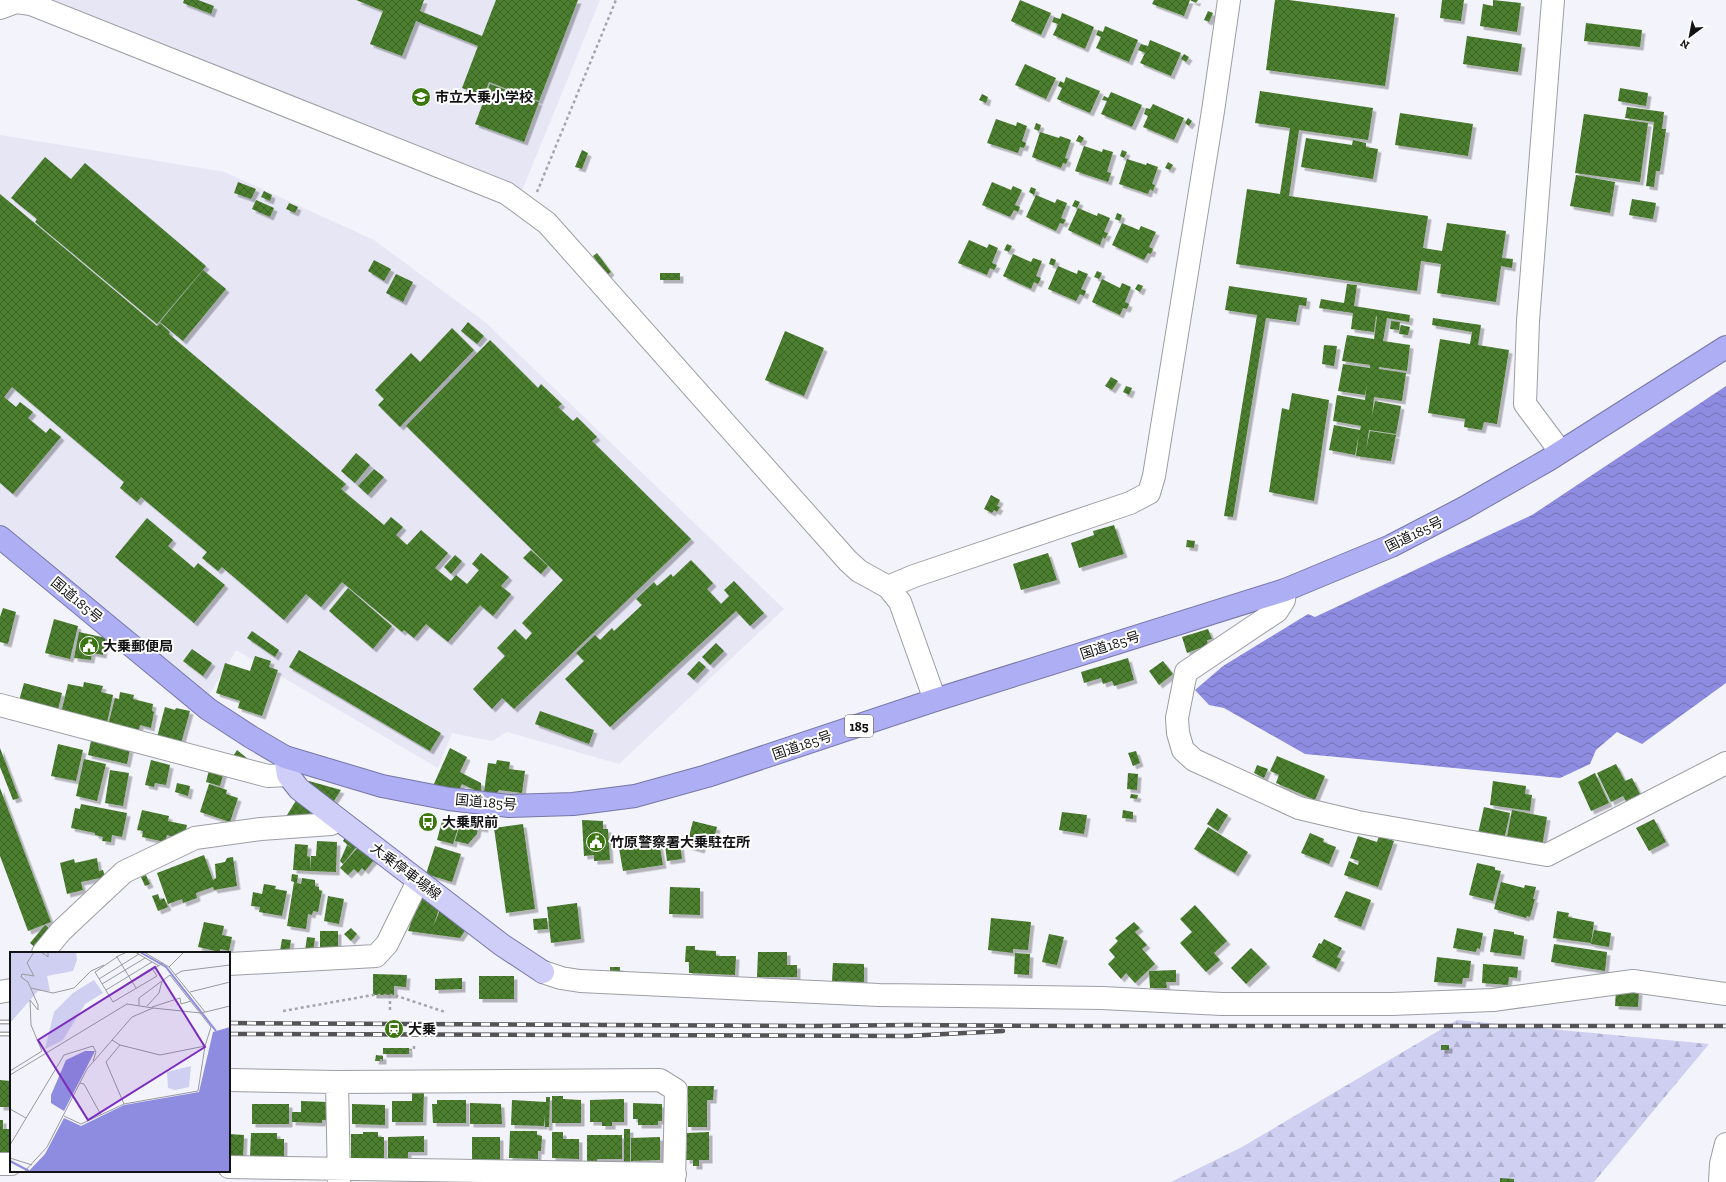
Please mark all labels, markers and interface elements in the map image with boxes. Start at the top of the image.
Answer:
north arrow [1670,16,1710,56]
text: N [1677,36,1692,52]
school or university icon: 市立大乗小学校 [410,86,432,108]
place label: 市立大乗小学校 [435,89,533,106]
street label: 国道185号 [1383,513,1446,556]
street label: 国道185号 [47,574,106,627]
street label: 国道185号 [1078,628,1142,663]
public building icon: 大乗郵便局 [78,635,100,657]
place label: 大乗郵便局 [103,638,173,655]
road number: 185 [845,715,873,737]
street label: 国道185号 [770,727,834,764]
street label: 国道185号 [454,791,518,814]
bus stop icon: 大乗駅前 [417,811,439,833]
place label: 大乗駅前 [442,814,498,831]
public building icon: 竹原警察署大乗駐在所 [585,831,607,853]
place label: 竹原警察署大乗駐在所 [610,834,750,851]
street label: 大乗停車場線 [367,839,444,903]
inset map [10,952,230,1172]
station icon: 大乗 [383,1018,405,1040]
place label: 大乗 [408,1021,436,1038]

